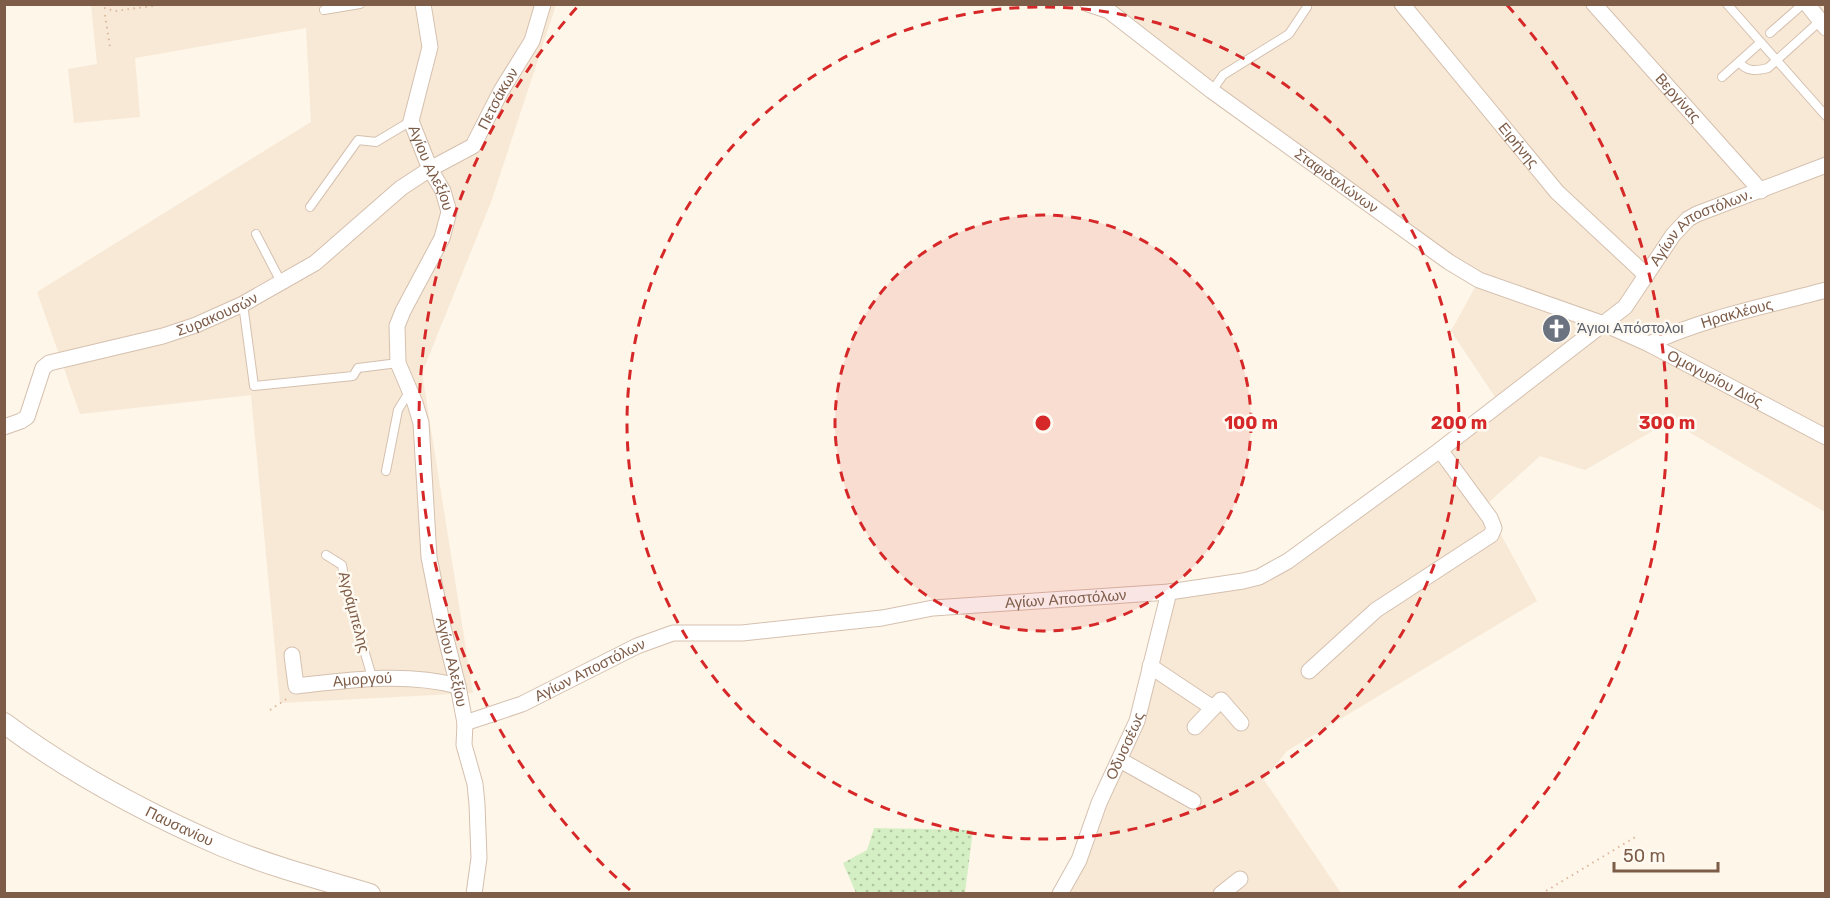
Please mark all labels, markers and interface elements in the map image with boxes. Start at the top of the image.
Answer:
street label: Πετσάκων [474,64,522,133]
street label: Βεργίνας [1651,70,1704,126]
street label: Ειρήνης [1495,119,1542,171]
street label: Αγίου Αλεξίου [405,123,457,212]
street label: Σταφιδαλώνων [1291,145,1382,217]
street label: Αγίων Αποστόλων. [1646,185,1754,269]
street label: Συρακουσών [174,288,261,340]
street label: Ηρακλέους [1699,295,1775,332]
church icon: Άγιοι Απόστολοι [1540,312,1572,344]
place label: Άγιοι Απόστολοι [1577,319,1684,337]
street label: Ομαγυρίου Διός [1664,346,1766,411]
text: 100 m [1224,412,1278,434]
text: 200 m [1431,412,1487,434]
text: 300 m [1639,412,1695,434]
centre of rings [1033,413,1053,433]
street label: Αγράμπελης [335,569,373,655]
street label: Αγίων Αποστόλων [1004,586,1127,612]
street label: Αγίου Αλεξίου [432,616,471,708]
street label: Αγίων Αποστόλων [531,635,648,705]
street label: Αμοργού [332,669,392,691]
street label: Οδυσσέως [1102,711,1148,783]
street label: Παυσανίου [143,803,216,850]
scale bar [1614,835,1718,873]
text: 50 m [1623,845,1666,867]

